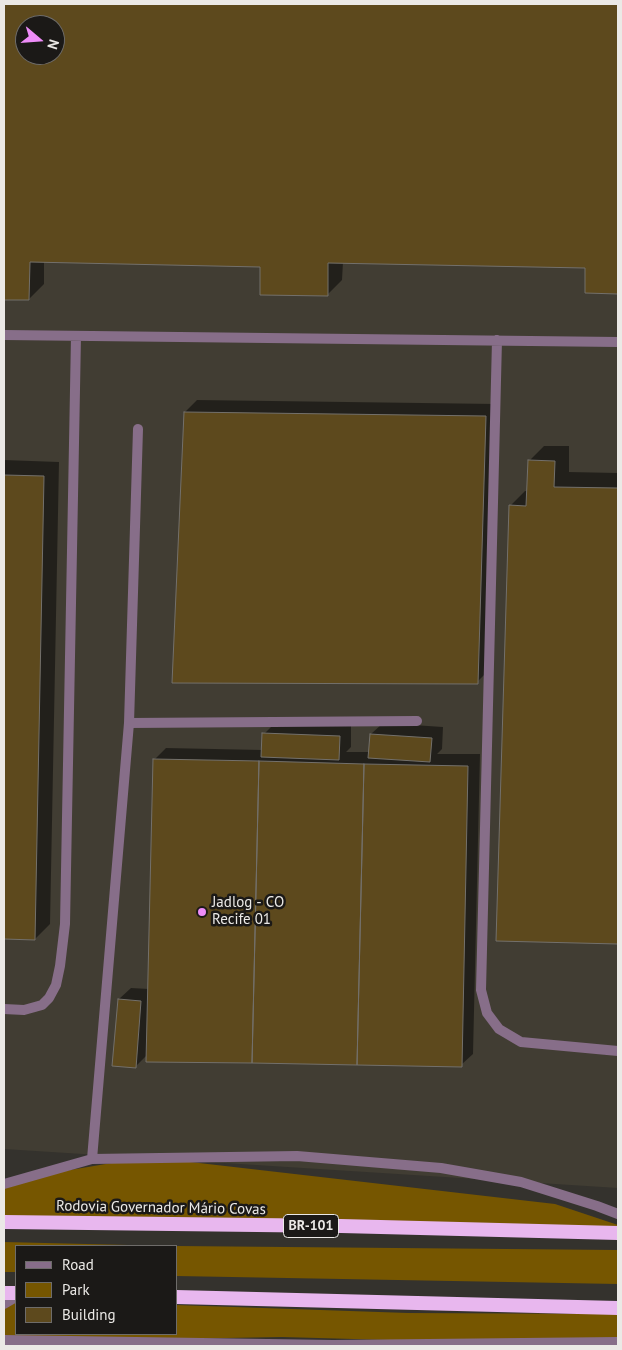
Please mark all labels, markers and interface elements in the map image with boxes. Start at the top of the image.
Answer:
north arrow [15,15,65,65]
text: N [43,37,63,51]
place label: Jadlog - CO Recife 01 [212,894,284,929]
marker: Jadlog - CO Recife 01 [196,906,208,918]
street label: Rodovia Governador Mário Covas [56,1197,266,1219]
road number: BR-101 [284,1214,338,1238]
legend [15,1245,178,1335]
text: Road [62,1255,94,1274]
text: Park [62,1280,90,1299]
text: Building [62,1305,116,1324]

